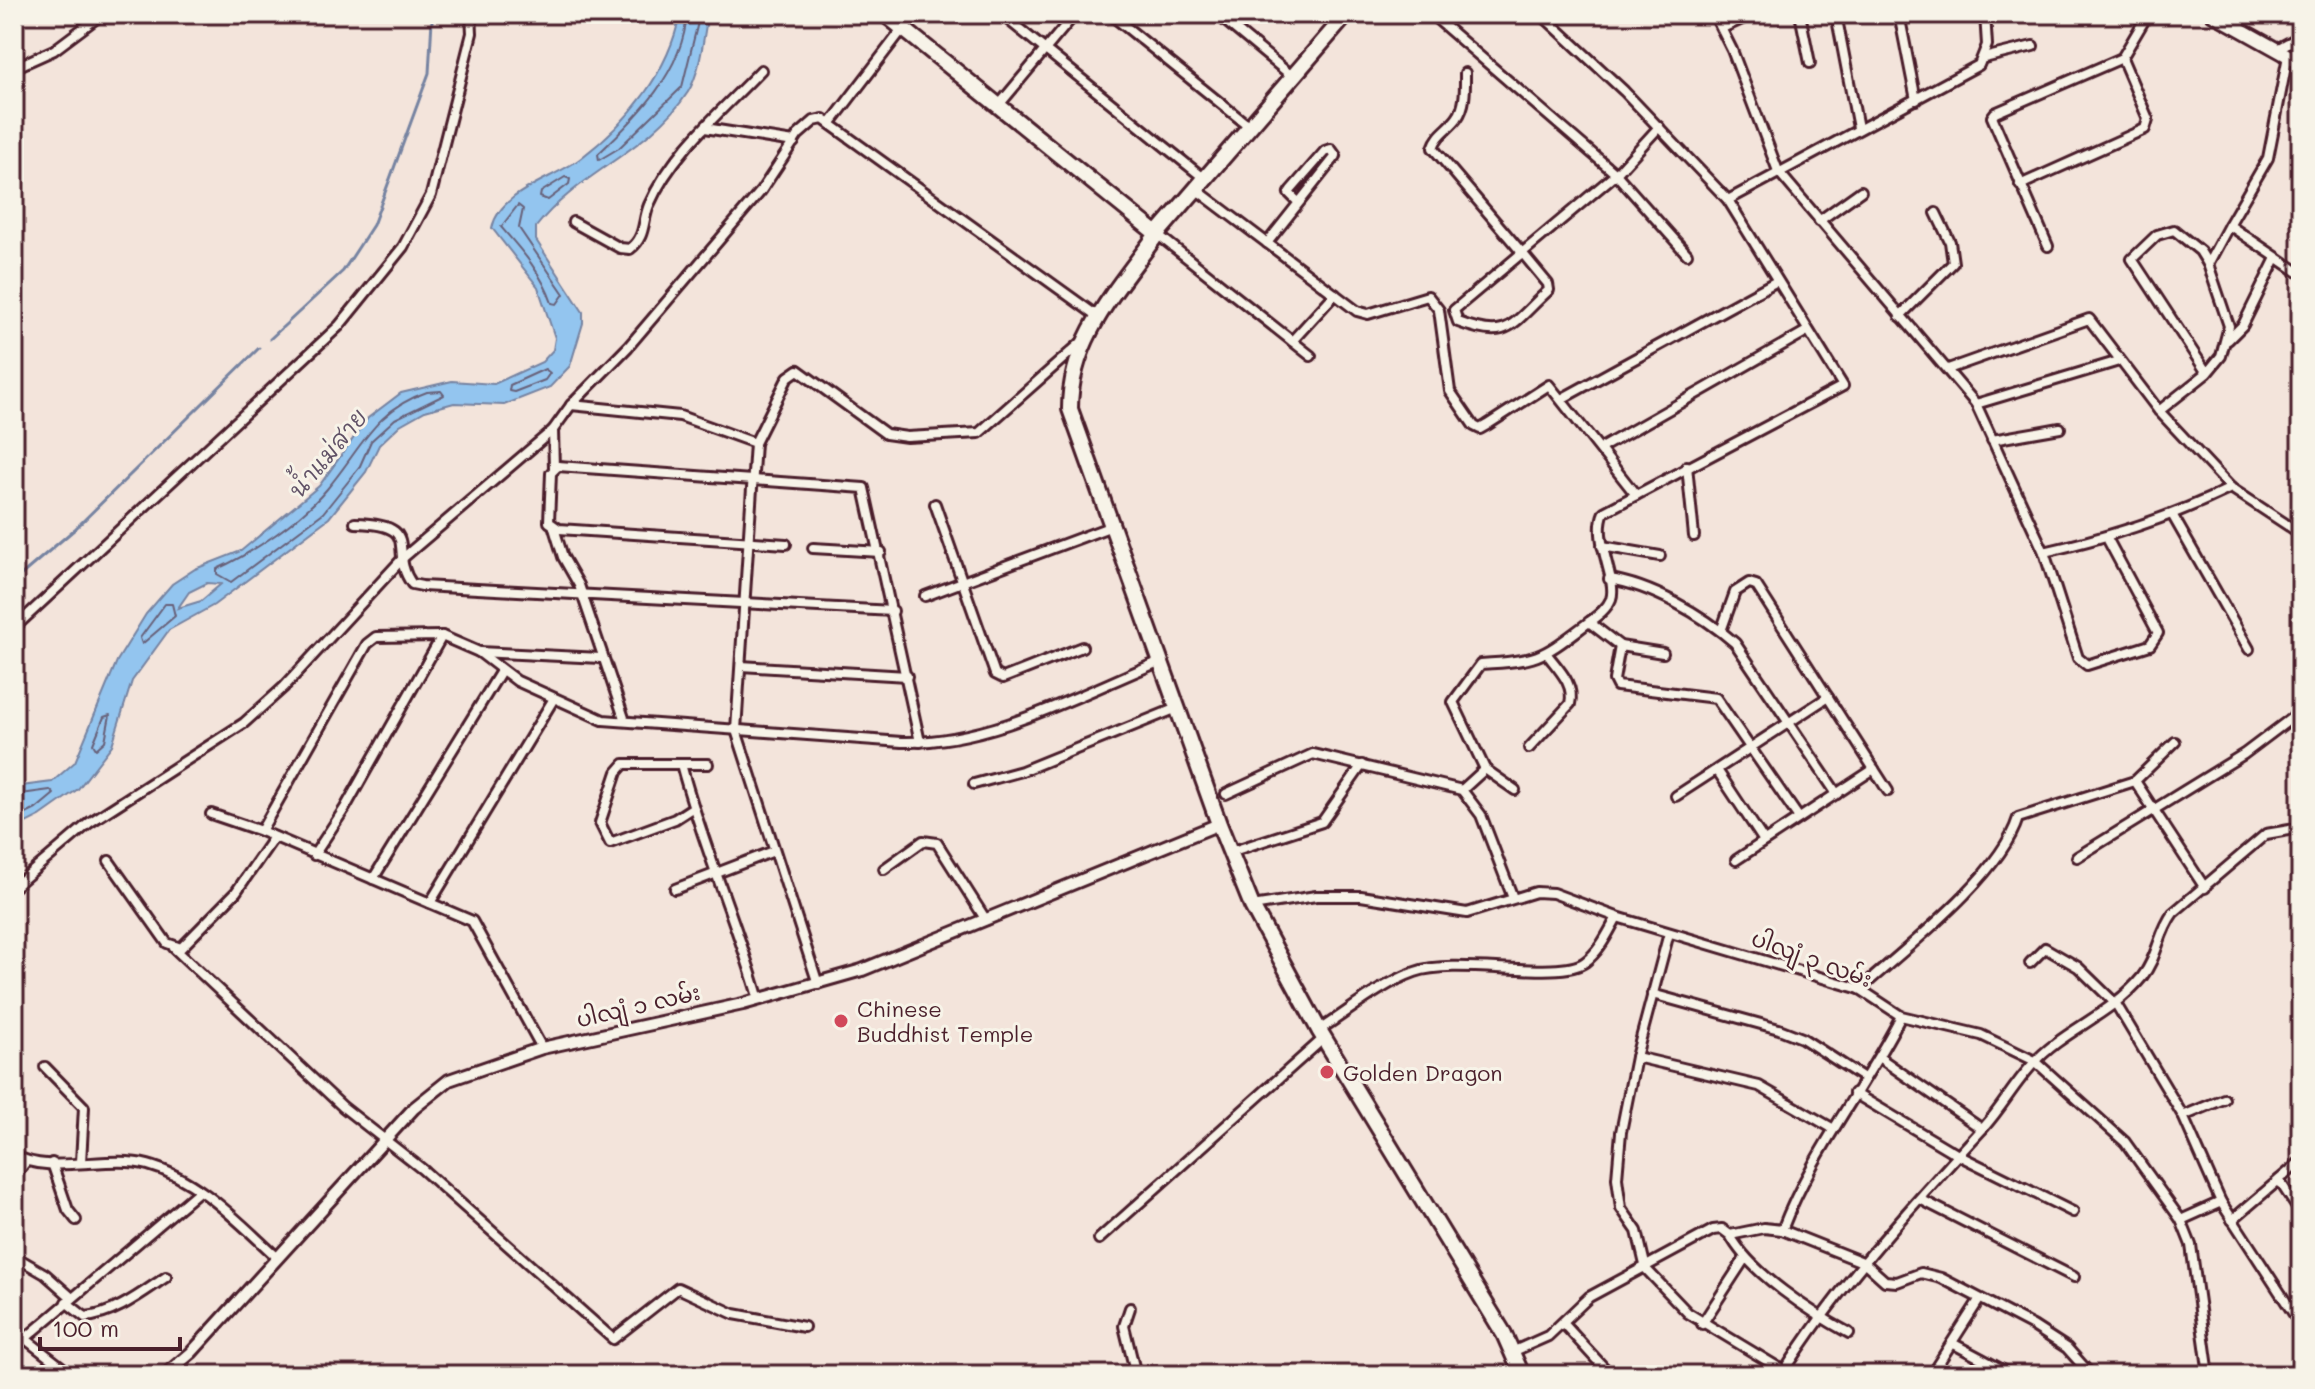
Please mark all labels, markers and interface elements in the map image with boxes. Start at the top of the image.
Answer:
water label: น้ำแม่สาย [277,399,373,504]
street label: ပါလျံ ၃ လမ်း [1746,923,1876,998]
street label: ပါလျံ ၁ လမ်း [573,977,704,1038]
place label: Chinese Buddhist Temple [857,994,1033,1048]
marker: Chinese Buddhist Temple [832,1012,850,1030]
place label: Golden Dragon [1343,1058,1503,1087]
marker: Golden Dragon [1318,1063,1336,1081]
scale bar [40,1301,180,1351]
text: 100 m [52,1312,119,1343]

